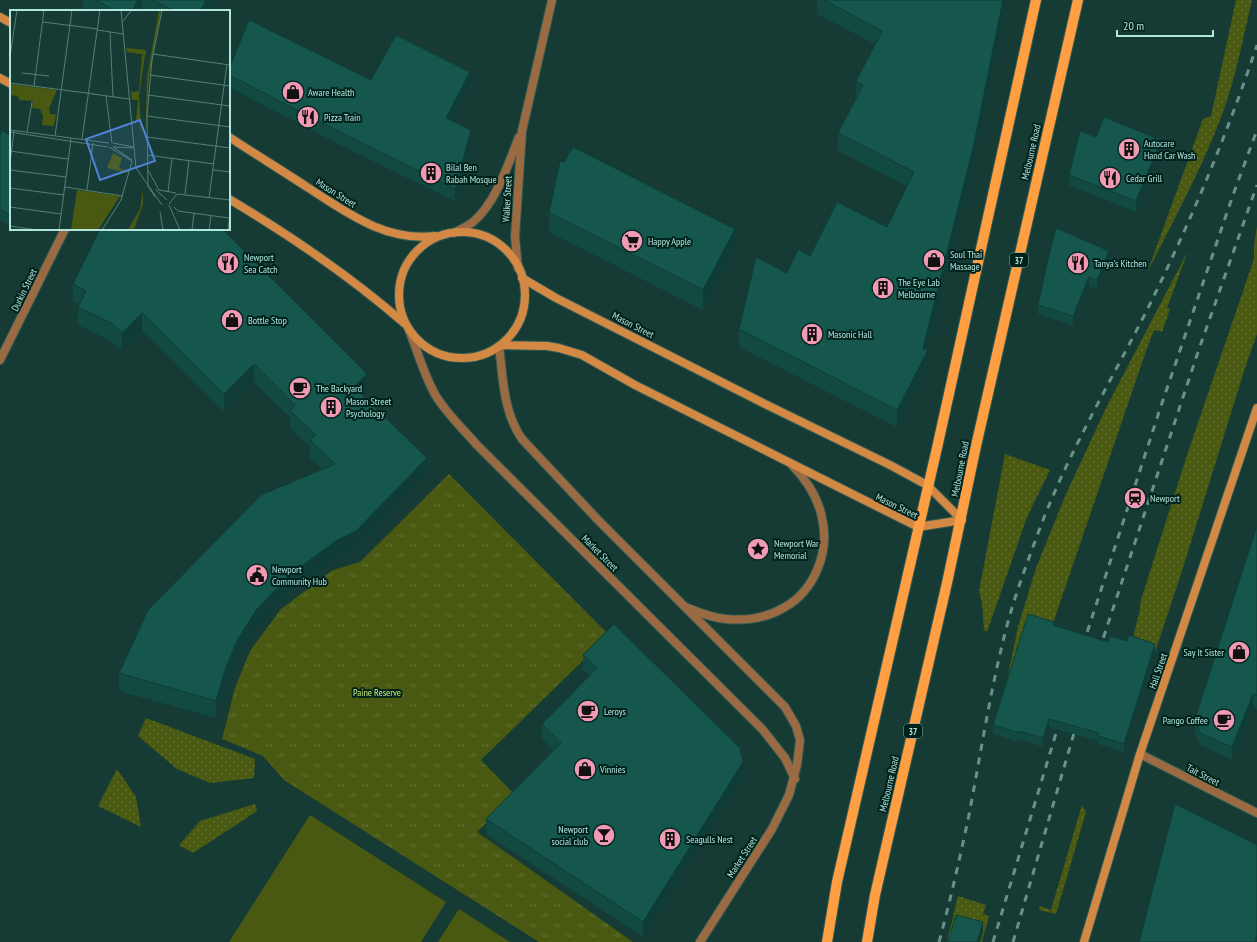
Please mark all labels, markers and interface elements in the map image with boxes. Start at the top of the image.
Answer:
inset map [10,10,230,230]
scale bar [1117,12,1213,38]
text: 20 m [1123,18,1144,33]
shop icon: Aware Health [280,79,306,105]
place label: Aware Health [308,86,354,99]
restaurant icon: Pizza Train [295,104,321,130]
place label: Pizza Train [324,111,361,124]
street label: Melbourne Road [1018,123,1044,181]
building icon: Autocare Hand Car Wash [1116,136,1142,162]
place label: Autocare Hand Car Wash [1144,137,1196,162]
building icon: Bilal Ben Rabah Mosque [418,160,444,186]
place label: Bilal Ben Rabah Mosque [446,161,497,186]
restaurant icon: Cedar Grill [1097,165,1123,191]
place label: Cedar Grill [1126,172,1163,185]
street label: Mason Street [313,175,359,211]
street label: Walker Street [499,175,515,222]
supermarket icon: Happy Apple [619,228,645,254]
place label: Happy Apple [648,235,691,248]
shop icon: Soul Thai Massage [921,247,947,273]
place label: Soul Thai Massage [950,248,982,273]
restaurant icon: Newport Sea Catch [215,250,241,276]
restaurant icon: Tanya's Kitchen [1065,250,1091,276]
place label: Newport Sea Catch [244,251,278,276]
road number: 37 [1010,253,1028,267]
place label: Tanya's Kitchen [1094,257,1147,270]
street label: Durkin Street [8,266,40,313]
building icon: The Eye Lab Melbourne [870,275,896,301]
place label: The Eye Lab Melbourne [898,276,940,301]
shop icon: Bottle Stop [219,307,245,333]
street label: Mason Street [610,309,656,341]
place label: Bottle Stop [248,314,287,327]
building icon: Masonic Hall [799,321,825,347]
place label: Masonic Hall [828,328,873,341]
cafe icon: The Backyard [287,375,313,401]
place label: The Backyard [316,382,362,395]
building icon: Mason Street Psychology [318,394,344,420]
place label: Mason Street Psychology [346,395,392,420]
street label: Melbourne Road [948,440,972,498]
station icon: Newport [1122,485,1148,511]
street label: Mason Street [874,490,920,522]
place label: Newport [1150,492,1180,505]
street label: Market Street [579,532,621,574]
place icon: Newport War Memorial [745,536,771,562]
place label: Newport War Memorial [774,537,819,562]
public building icon: Newport Community Hub [244,562,270,588]
place label: Newport Community Hub [272,563,327,588]
shop icon: Say It Sister [1226,639,1252,665]
place label: Say It Sister [1184,646,1224,659]
street label: Hall Street [1146,651,1170,691]
park label: Paine Reserve [353,686,401,699]
cafe icon: Leroys [575,698,601,724]
place label: Leroys [604,705,627,718]
cafe icon: Pango Coffee [1211,707,1237,733]
place label: Pango Coffee [1163,714,1208,727]
road number: 37 [904,724,922,738]
street label: Melbourne Road [876,755,902,813]
shop icon: Vinnies [572,756,598,782]
street label: Tait Street [1184,761,1222,789]
place label: Vinnies [599,763,626,776]
bar icon: Newport social club [591,822,617,848]
place label: Newport social club [552,823,588,848]
building icon: Seagulls Nest [657,826,683,852]
place label: Seagulls Nest [686,833,733,846]
street label: Market Street [724,834,760,880]

